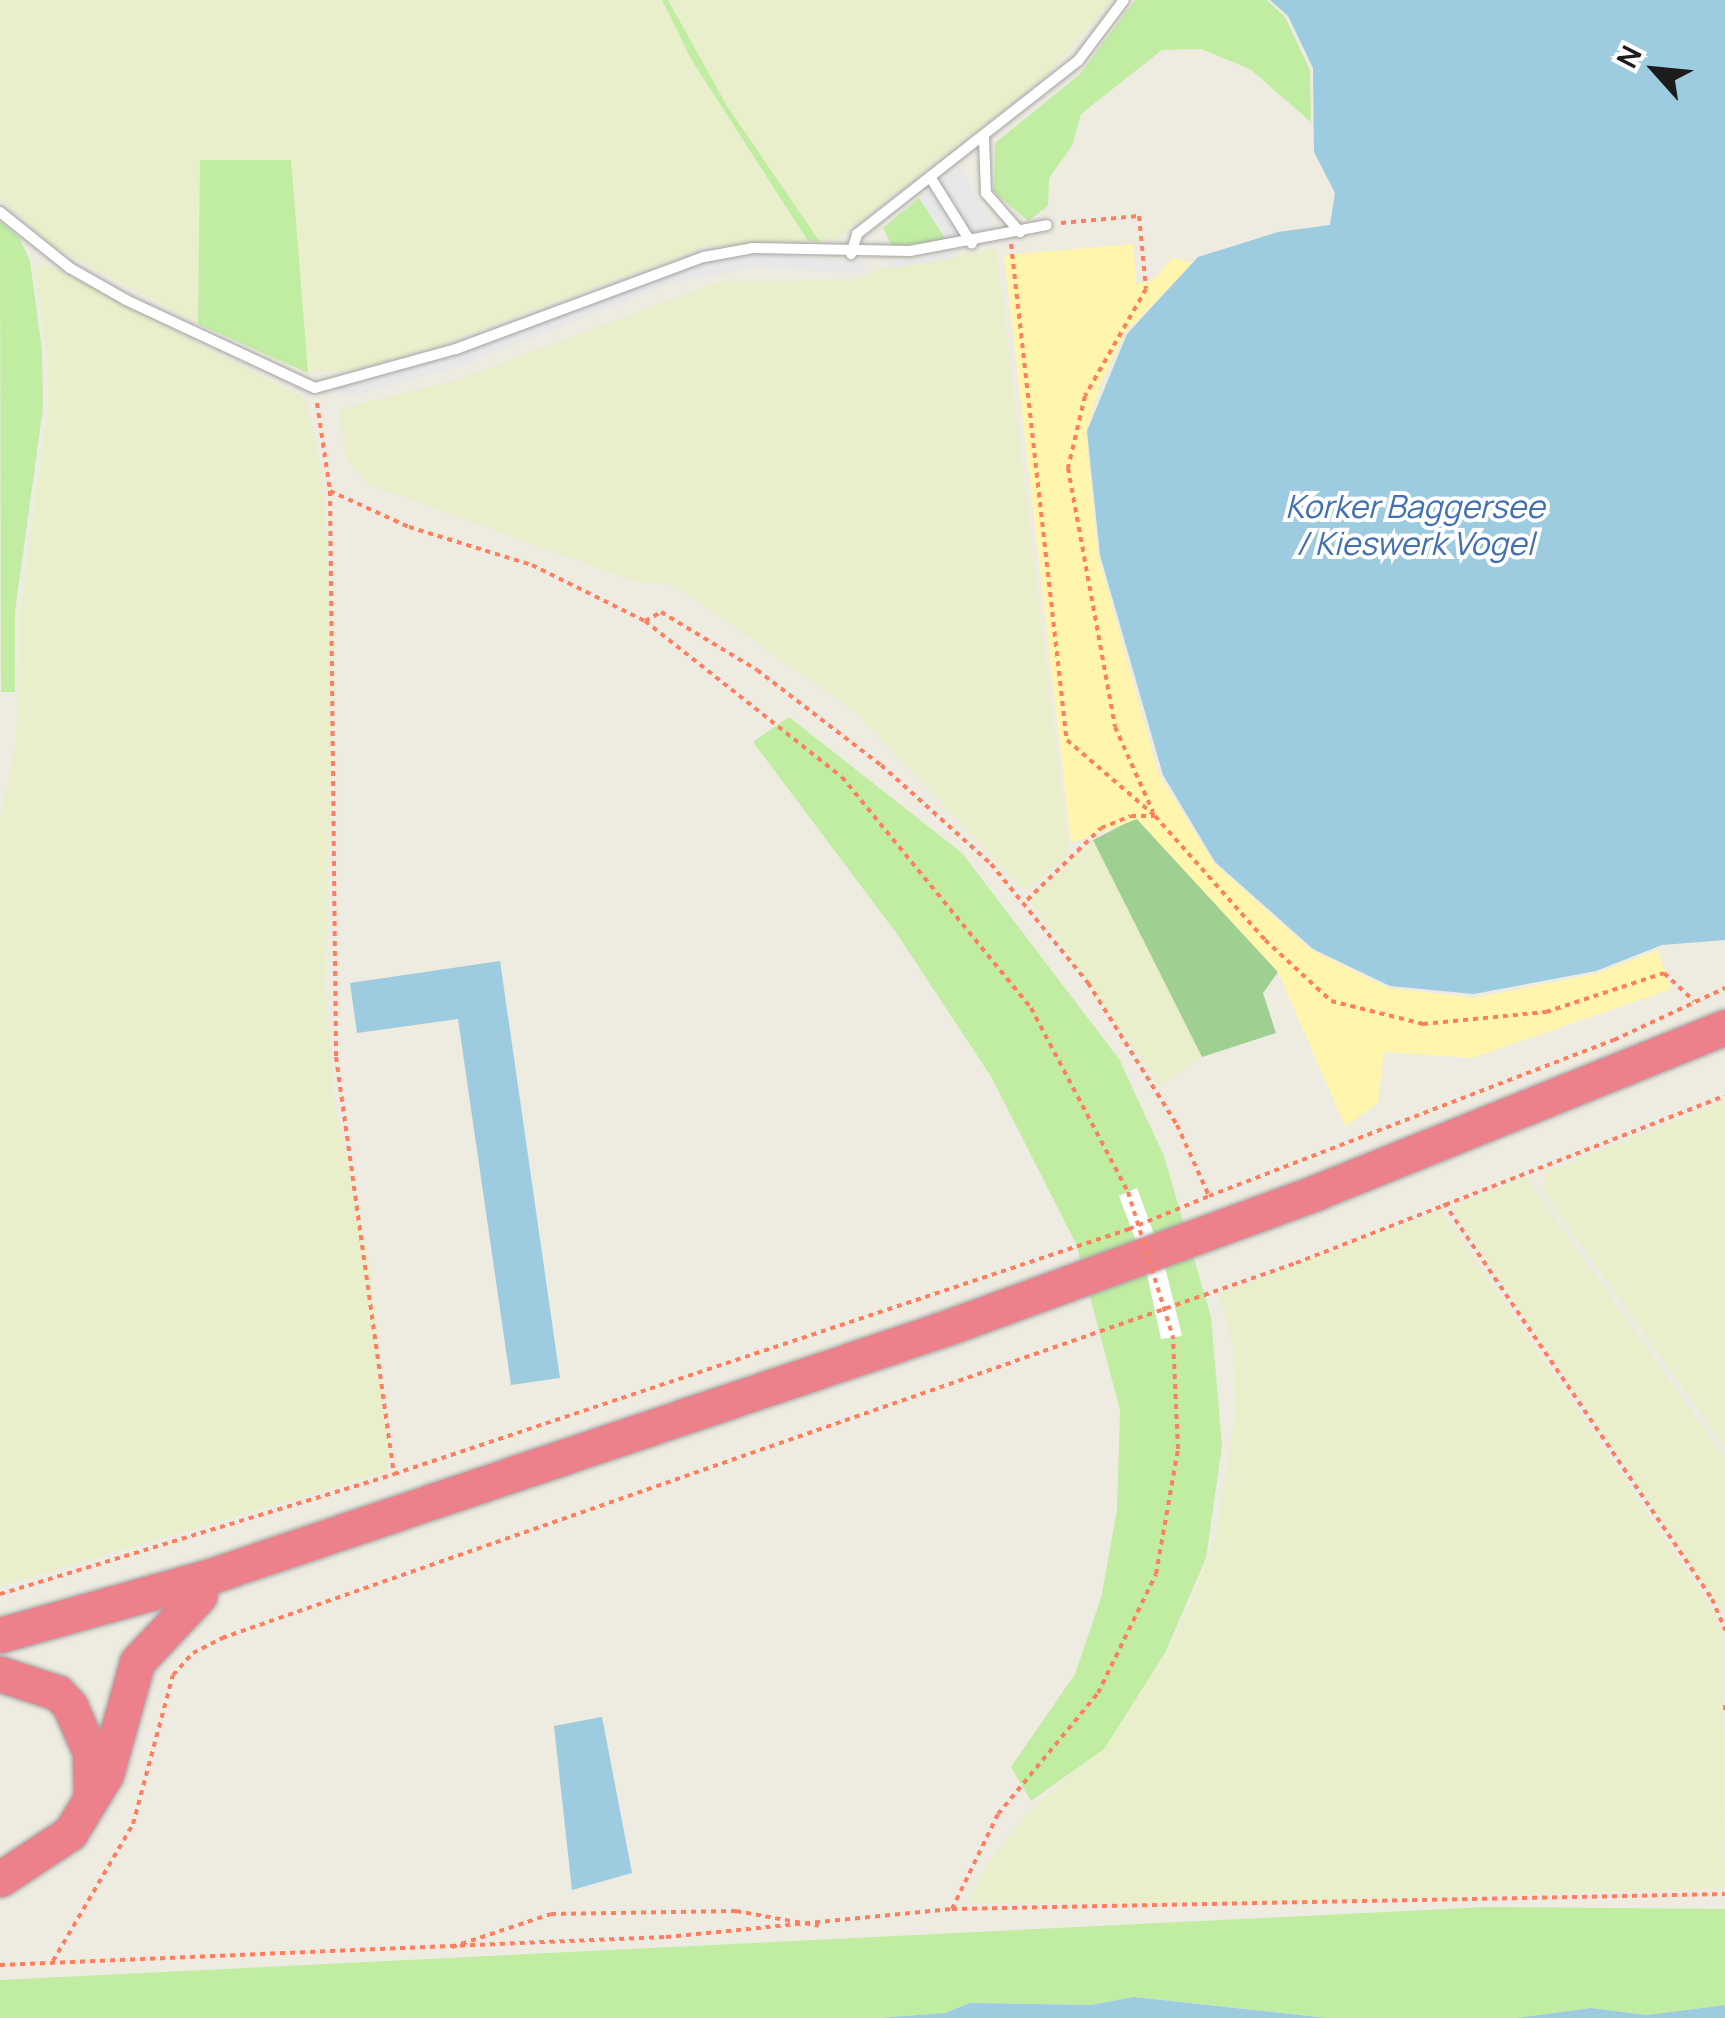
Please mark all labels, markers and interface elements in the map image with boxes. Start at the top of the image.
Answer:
north arrow [1605,20,1705,120]
text: N [1607,39,1650,74]
water label: Korker Baggersee / Kieswerk Vogel [1285,488,1545,563]

